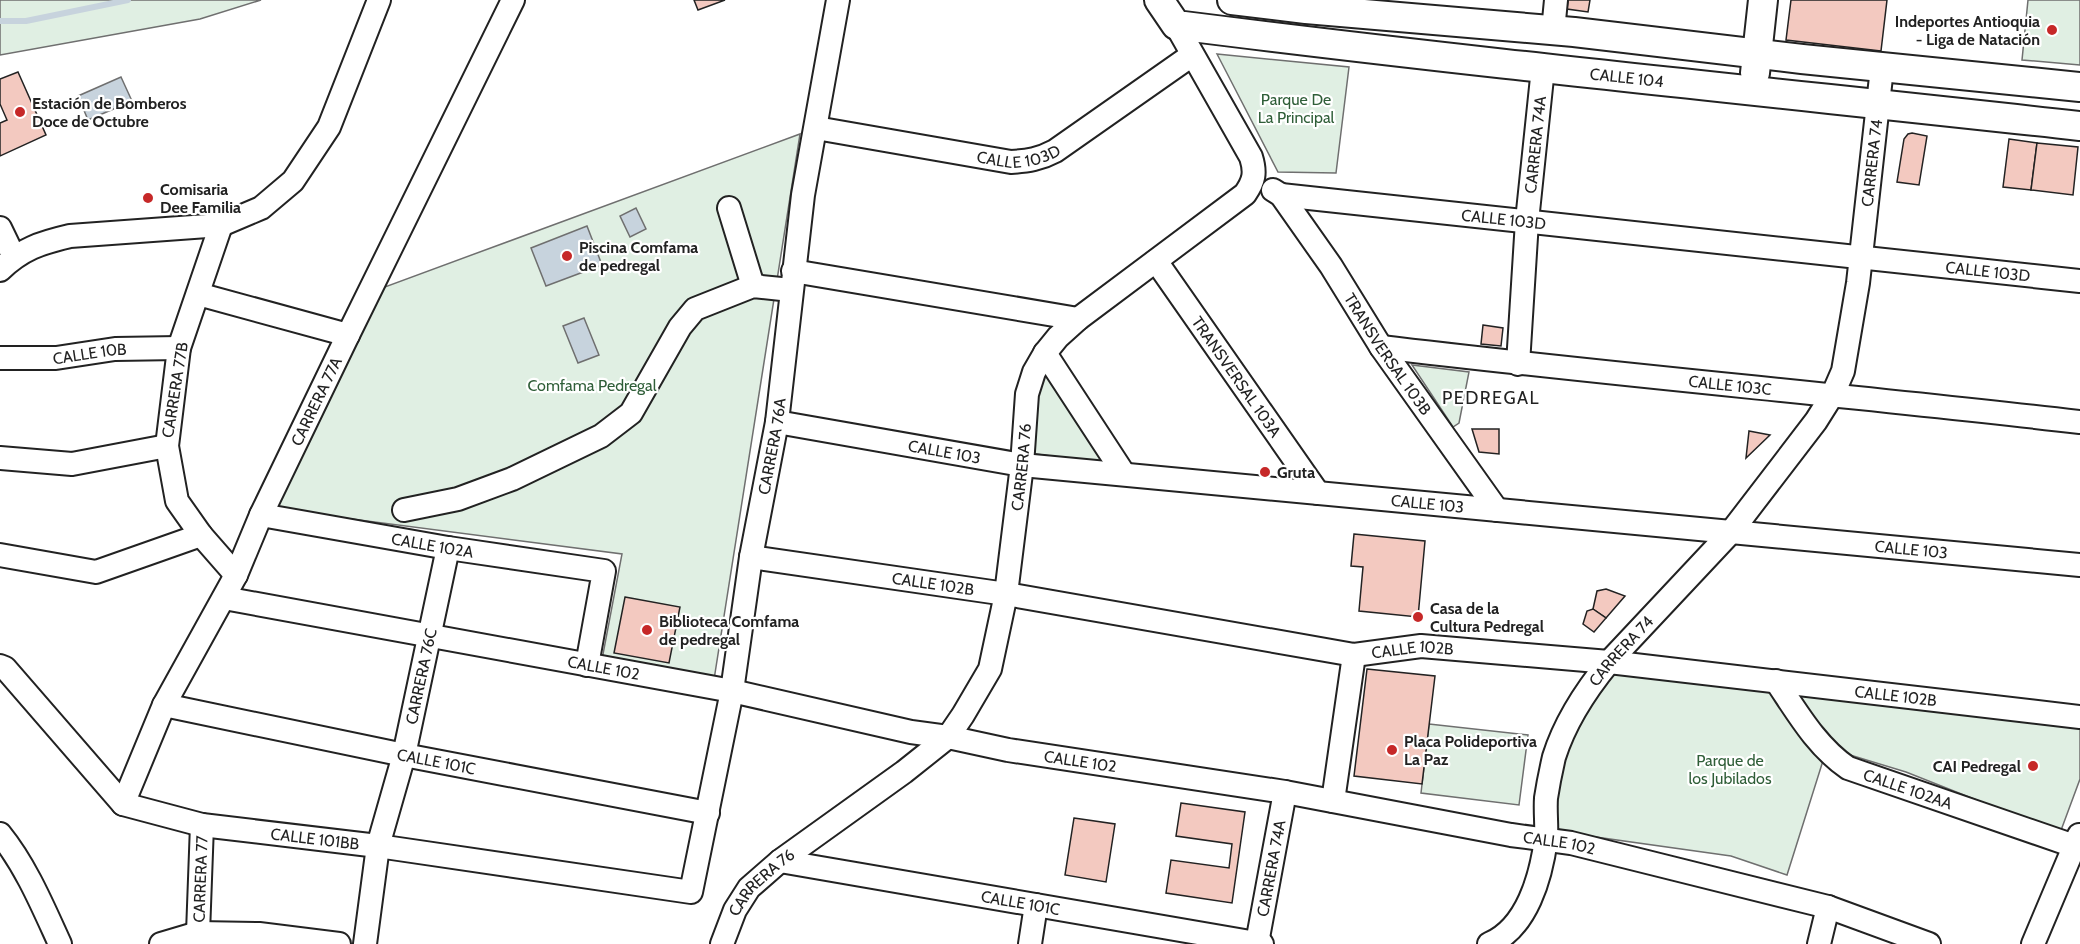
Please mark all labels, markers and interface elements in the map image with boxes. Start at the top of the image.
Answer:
place label: Indeportes Antioquia - Liga de Natación [1895,12,2040,49]
marker: Indeportes Antioquia - Liga de Natación [2045,23,2059,37]
street label: CALLE 104 [1589,64,1665,91]
park label: Parque De La Principal [1258,90,1335,127]
place label: Estación de Bomberos Doce de Octubre [32,94,187,131]
street label: CARRERA 74A [1520,95,1550,194]
marker: Estación de Bomberos Doce de Octubre [13,105,27,119]
street label: CARRERA 74 [1857,118,1886,208]
street label: CALLE 103D [975,140,1064,172]
place label: Comisaria Dee Familia [160,180,241,217]
marker: Comisaria Dee Familia [141,191,155,205]
street label: CALLE 103D [1460,205,1547,233]
place label: Piscina Comfama de pedregal [579,238,698,275]
marker: Piscina Comfama de pedregal [560,249,574,263]
street label: CALLE 103D [1945,257,2031,285]
street label: TRANSVERSAL 103B [1341,290,1436,419]
street label: TRANSVERSAL 103A [1188,313,1285,441]
street label: CALLE 10B [51,339,127,368]
street label: CARRERA 77B [158,340,192,439]
street label: CARRERA 77A [286,354,345,449]
street label: CALLE 103C [1688,371,1772,399]
park label: Comfama Pedregal [527,376,657,395]
district label: PEDREGAL [1442,387,1540,409]
street label: CARRERA 76A [754,397,789,496]
street label: CARRERA 76 [1007,423,1034,512]
street label: CALLE 103 [907,436,982,467]
place label: Gruta [1277,463,1315,482]
marker: Gruta [1258,465,1272,479]
street label: CALLE 103 [1390,490,1465,516]
street label: CALLE 102A [390,529,475,561]
street label: CALLE 103 [1874,536,1949,562]
street label: CALLE 102B [891,568,976,599]
place label: Casa de la Cultura Pedregal [1430,599,1544,636]
marker: Casa de la Cultura Pedregal [1411,610,1425,624]
place label: Biblioteca Comfama de pedregal [659,612,799,649]
street label: CARRERA 74 [1584,612,1657,690]
marker: Biblioteca Comfama de pedregal [640,623,654,637]
street label: CARRERA 76C [401,626,440,726]
street label: CALLE 102B [1370,636,1455,662]
street label: CALLE 102 [566,652,641,683]
street label: CALLE 102B [1854,681,1938,710]
place label: Placa Polideportiva La Paz [1404,732,1537,769]
marker: Placa Polideportiva La Paz [1385,743,1399,757]
street label: CALLE 101C [395,744,477,778]
street label: CALLE 102 [1043,746,1118,776]
park label: Parque de los Jubilados [1688,751,1772,788]
place label: CAI Pedregal [1933,757,2021,776]
marker: CAI Pedregal [2026,759,2040,773]
street label: CALLE 102AA [1861,765,1955,813]
street label: CARRERA 74A [1253,818,1289,918]
street label: CALLE 101BB [270,824,361,853]
street label: CALLE 102 [1522,827,1598,858]
street label: CARRERA 77 [189,835,211,923]
street label: CARRERA 76 [724,844,798,918]
street label: CALLE 101C [980,886,1062,919]

